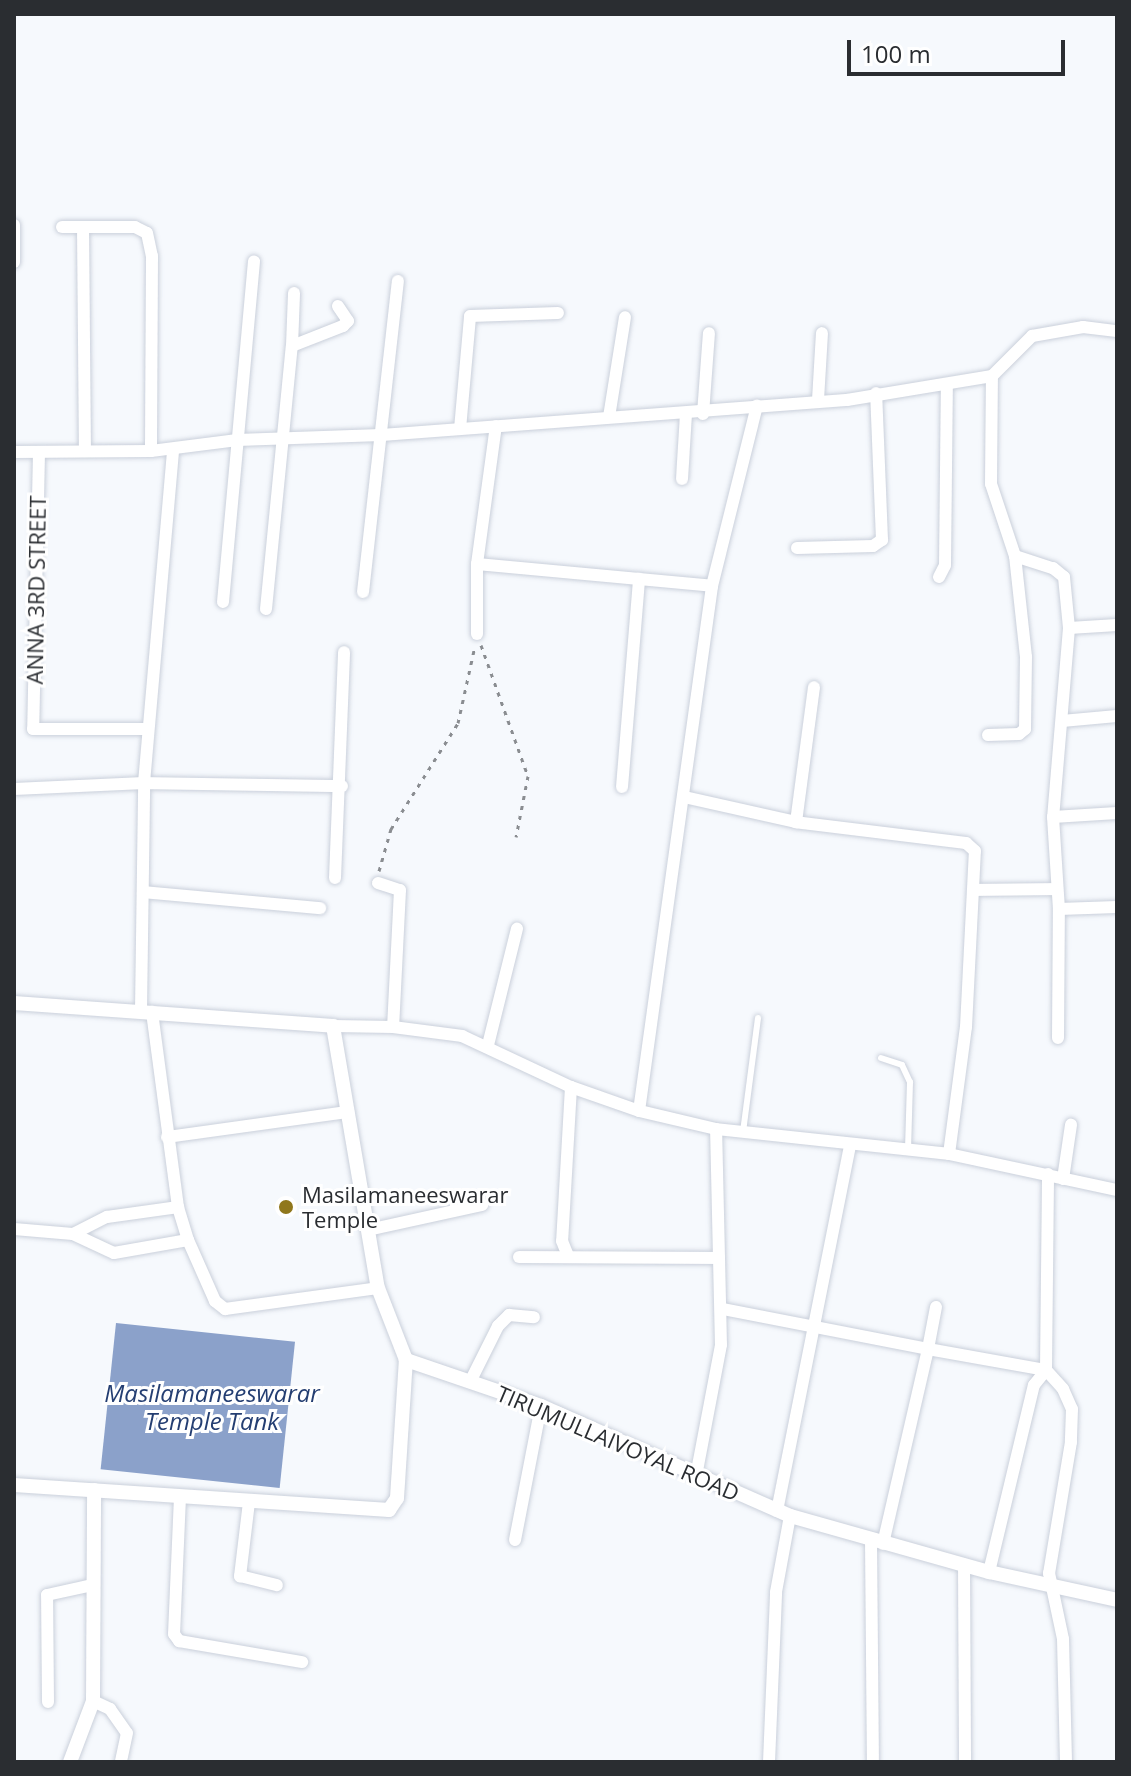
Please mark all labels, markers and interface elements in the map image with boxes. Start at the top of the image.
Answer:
scale bar [851,24,1069,74]
text: 100 m [861,37,931,70]
street label: ANNA 3RD STREET [21,495,51,685]
place label: Masilamaneeswarar Temple [302,1181,509,1232]
marker: Masilamaneeswarar Temple [277,1198,295,1216]
water label: Masilamaneeswarar Temple Tank [104,1379,320,1435]
street label: TIRUMULLAIVOYAL ROAD [493,1380,743,1506]

